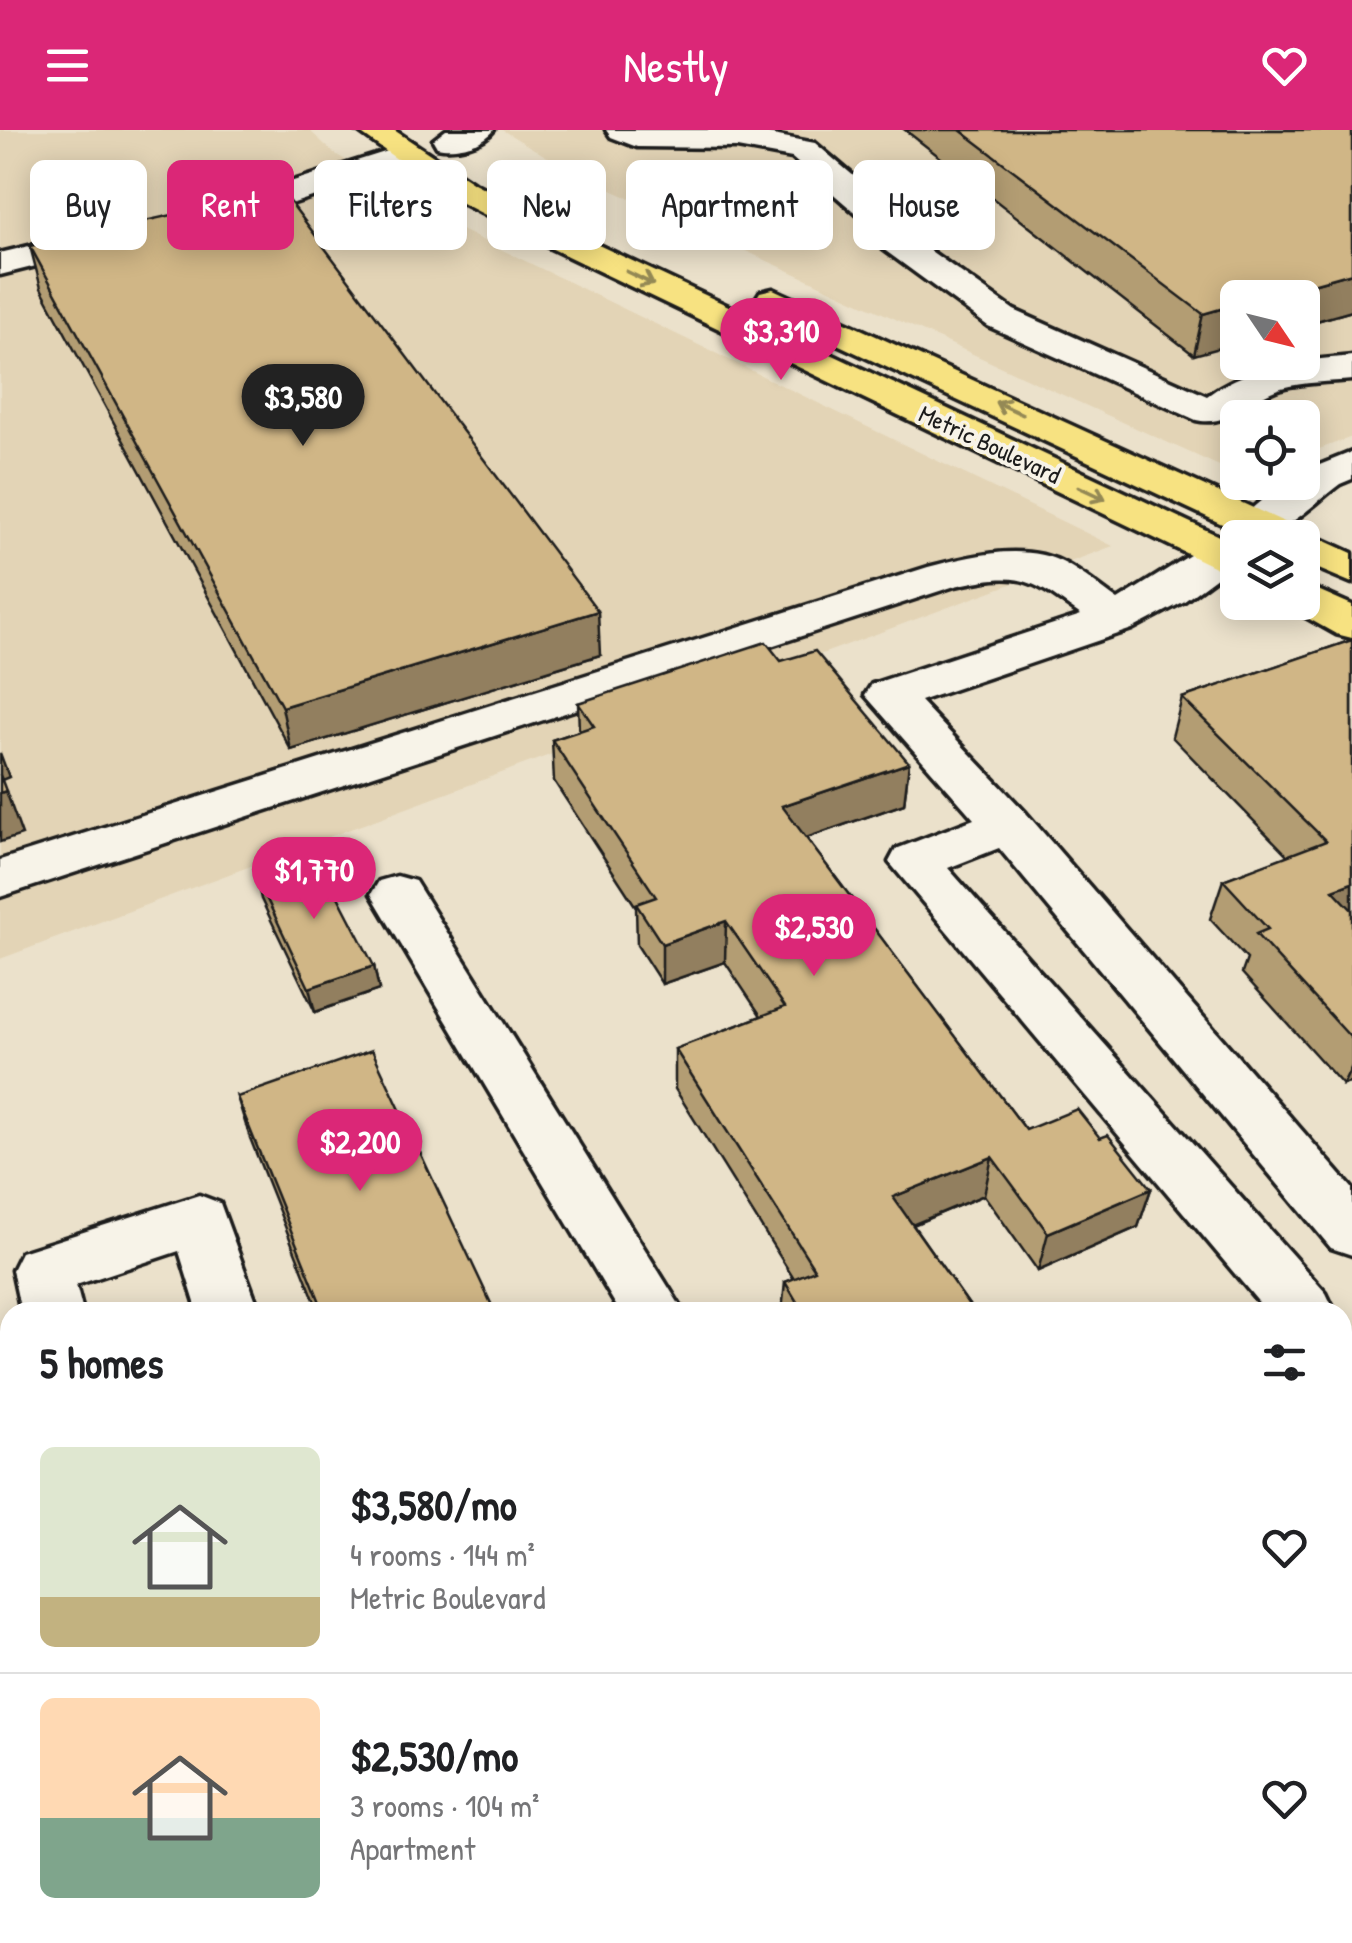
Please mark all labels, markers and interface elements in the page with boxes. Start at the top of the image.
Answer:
text: Nestly [623,35,729,96]
icon: menu [40,38,95,93]
icon: heart [1257,38,1312,93]
chip: Buy [30,160,147,250]
chip: Rent [167,160,294,250]
chip: Filters [314,160,467,250]
chip: New [487,160,606,250]
chip: Apartment [626,160,833,250]
chip: House [853,160,995,250]
one-way arrow [625,270,655,289]
north arrow [1220,280,1320,380]
map controls [1220,280,1320,620]
pin: $3,310 [700,298,862,383]
text: $3,310 [742,309,820,352]
pin: $3,580 [222,364,384,449]
text: $3,580 [264,375,342,418]
street label: Metric Boulevard [914,396,1067,492]
one-way arrow [995,398,1025,417]
button: locate [1220,400,1320,500]
one-way arrow [1076,484,1106,503]
button: layers [1220,520,1320,620]
pin: $1,770 [233,837,395,922]
text: $1,770 [274,848,354,891]
pin: $2,530 [733,894,895,979]
text: $2,530 [774,905,854,948]
pin: $2,200 [279,1109,441,1194]
text: $2,200 [319,1120,401,1163]
text: 5 homes [40,1334,163,1391]
icon: filters [1257,1335,1312,1390]
text: $3,580/mo [350,1476,517,1533]
icon: home [120,1487,240,1607]
icon: heart [1257,1520,1312,1575]
text: 4 rooms · 144 m² [350,1533,535,1576]
text: Metric Boulevard [350,1576,545,1619]
text: $2,530/mo [350,1727,518,1784]
icon: home [120,1738,240,1858]
icon: heart [1257,1771,1312,1826]
text: 3 rooms · 104 m² [350,1784,539,1827]
text: Apartment [350,1827,475,1870]

